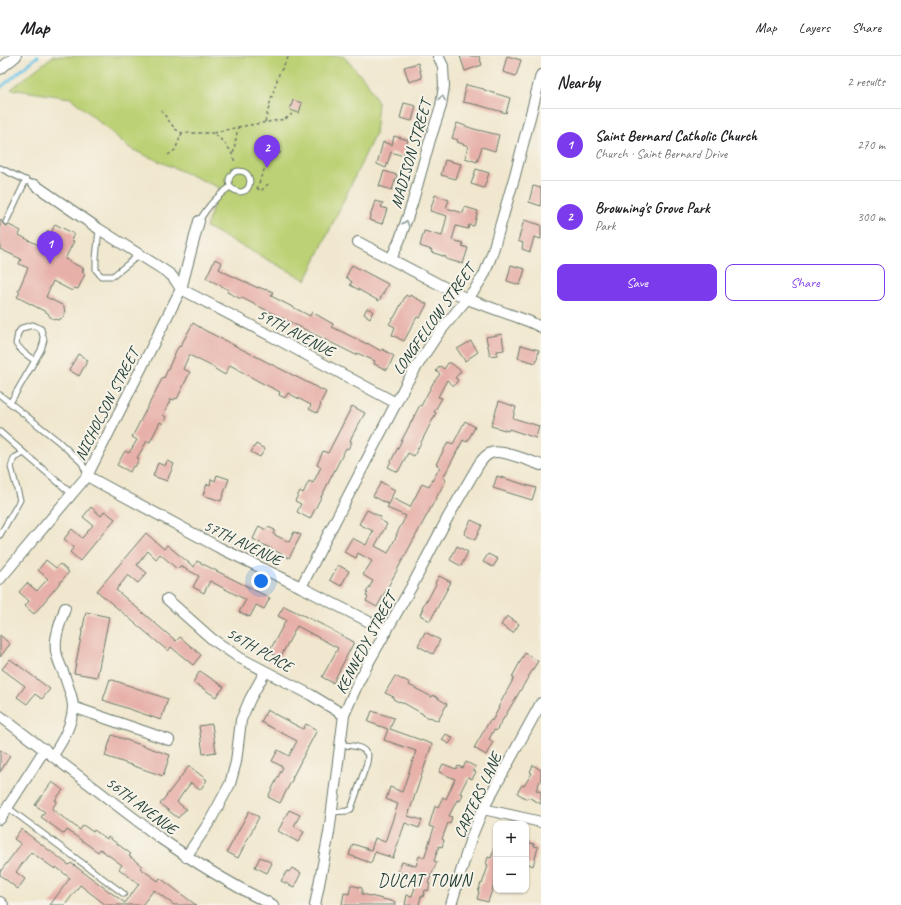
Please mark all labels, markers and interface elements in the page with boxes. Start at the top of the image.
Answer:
text: Map [20,16,50,40]
text: Map [755,19,777,36]
text: Layers [799,19,830,36]
text: Share [852,19,881,36]
text: Nearby [557,72,600,93]
text: 2 results [847,74,885,90]
street label: MADISON STREET [386,94,437,211]
one-way arrow [438,95,446,101]
text: Saint Bernard Catholic Church [595,127,757,146]
pin: 2 [254,135,280,168]
text: 1 [567,137,573,153]
text: 270 m [857,137,885,153]
text: Church · Saint Bernard Drive [595,146,727,162]
text: Browning's Grove Park [595,199,710,218]
text: 2 [567,209,573,225]
text: 300 m [857,209,885,225]
text: Park [595,218,616,234]
one-way arrow [401,219,409,226]
pin: 1 [37,231,63,264]
street label: LONGFELLOW STREET [388,258,481,379]
button: Save [557,264,717,301]
button: Share [725,264,885,301]
street label: 59TH AVENUE [254,304,340,363]
street label: NICHOLSON STREET [70,342,145,464]
street label: 57TH AVENUE [200,515,287,571]
your location [251,571,271,591]
street label: KENNEDY STREET [331,586,403,697]
street label: 56TH PLACE [223,623,298,678]
street label: CARTERS LANE [450,747,507,841]
street label: 56TH AVENUE [102,772,183,841]
map controls [493,821,529,893]
button: + [493,821,529,857]
button: − [493,857,529,893]
district label: DUCAT TOWN [378,870,474,891]

